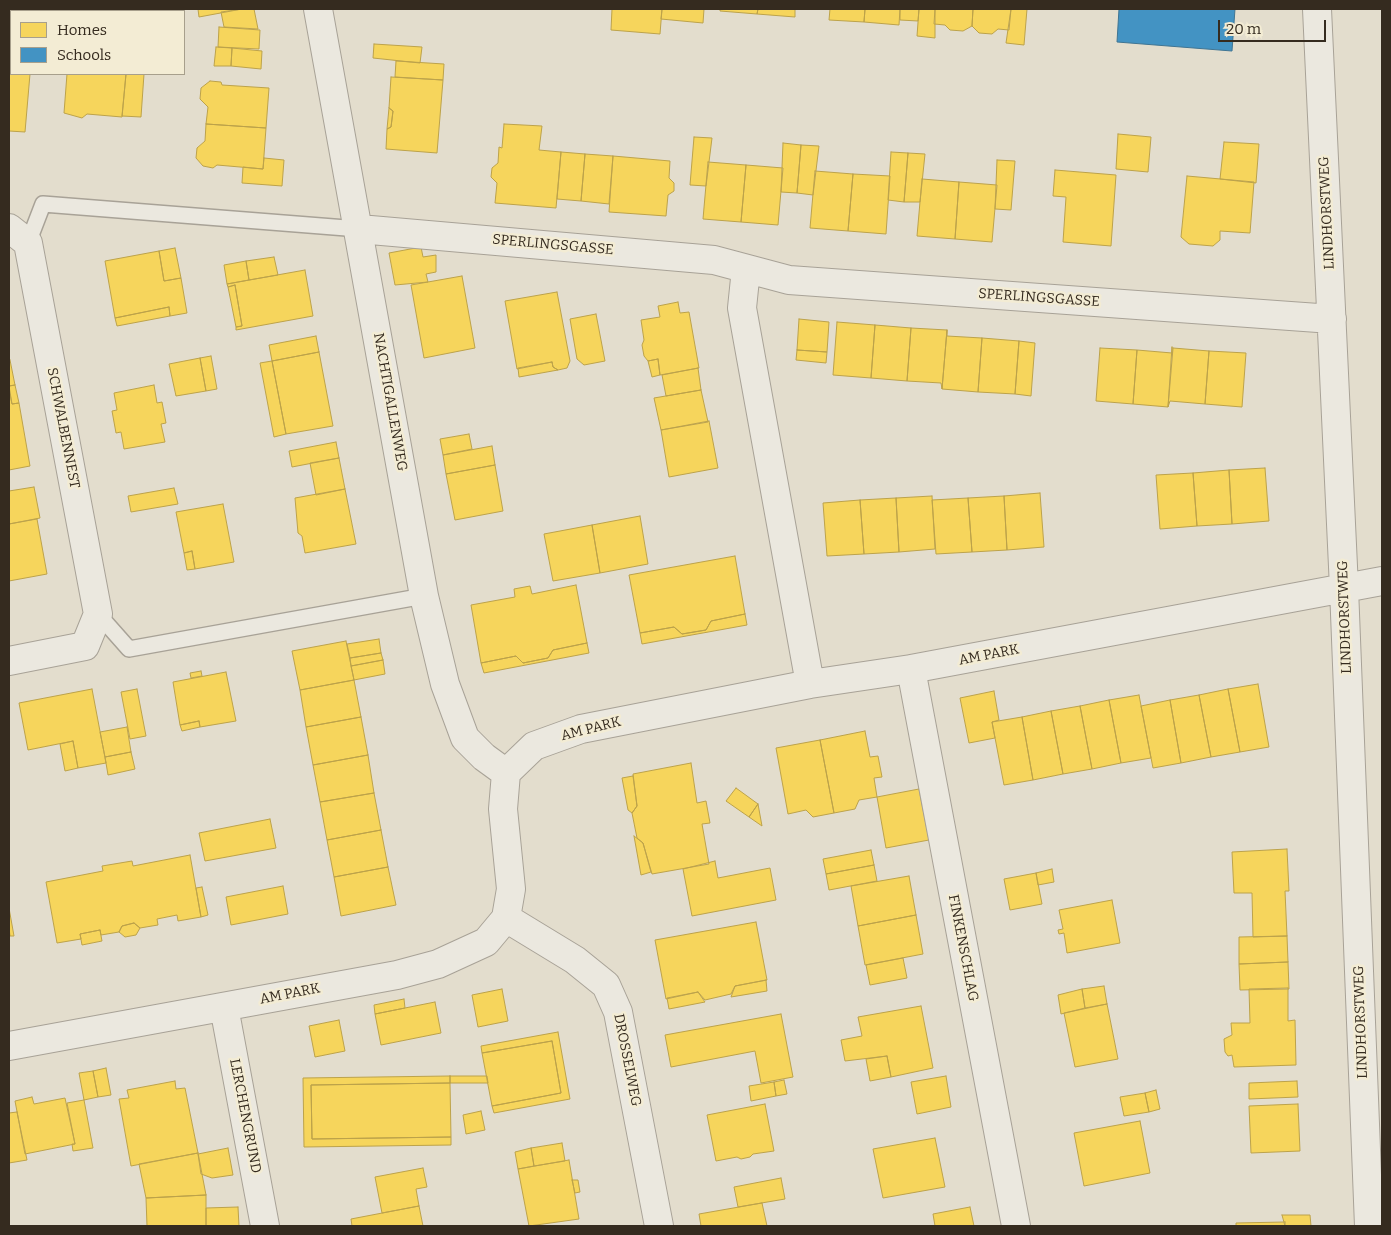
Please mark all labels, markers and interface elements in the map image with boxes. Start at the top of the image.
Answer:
legend [10,10,185,75]
scale bar [1221,10,1328,42]
text: 20 m [1226,20,1261,38]
text: Homes [57,21,107,39]
text: Schools [57,46,111,64]
street label: LINDHORSTWEG [1316,156,1338,270]
street label: SPERLINGSGASSE [492,231,614,259]
street label: SPERLINGSGASSE [978,285,1100,311]
street label: NACHTIGALLENWEG [370,331,410,473]
street label: SCHWALBENNEST [43,366,83,490]
street label: LINDHORSTWEG [1335,560,1355,674]
street label: AM PARK [957,641,1021,669]
street label: AM PARK [559,713,623,745]
street label: FINKENSCHLAG [944,893,982,1003]
street label: LINDHORSTWEG [1351,965,1371,1079]
street label: AM PARK [258,980,322,1008]
street label: DROSSELWEG [610,1012,644,1108]
street label: LERCHENGRUND [226,1057,264,1175]

